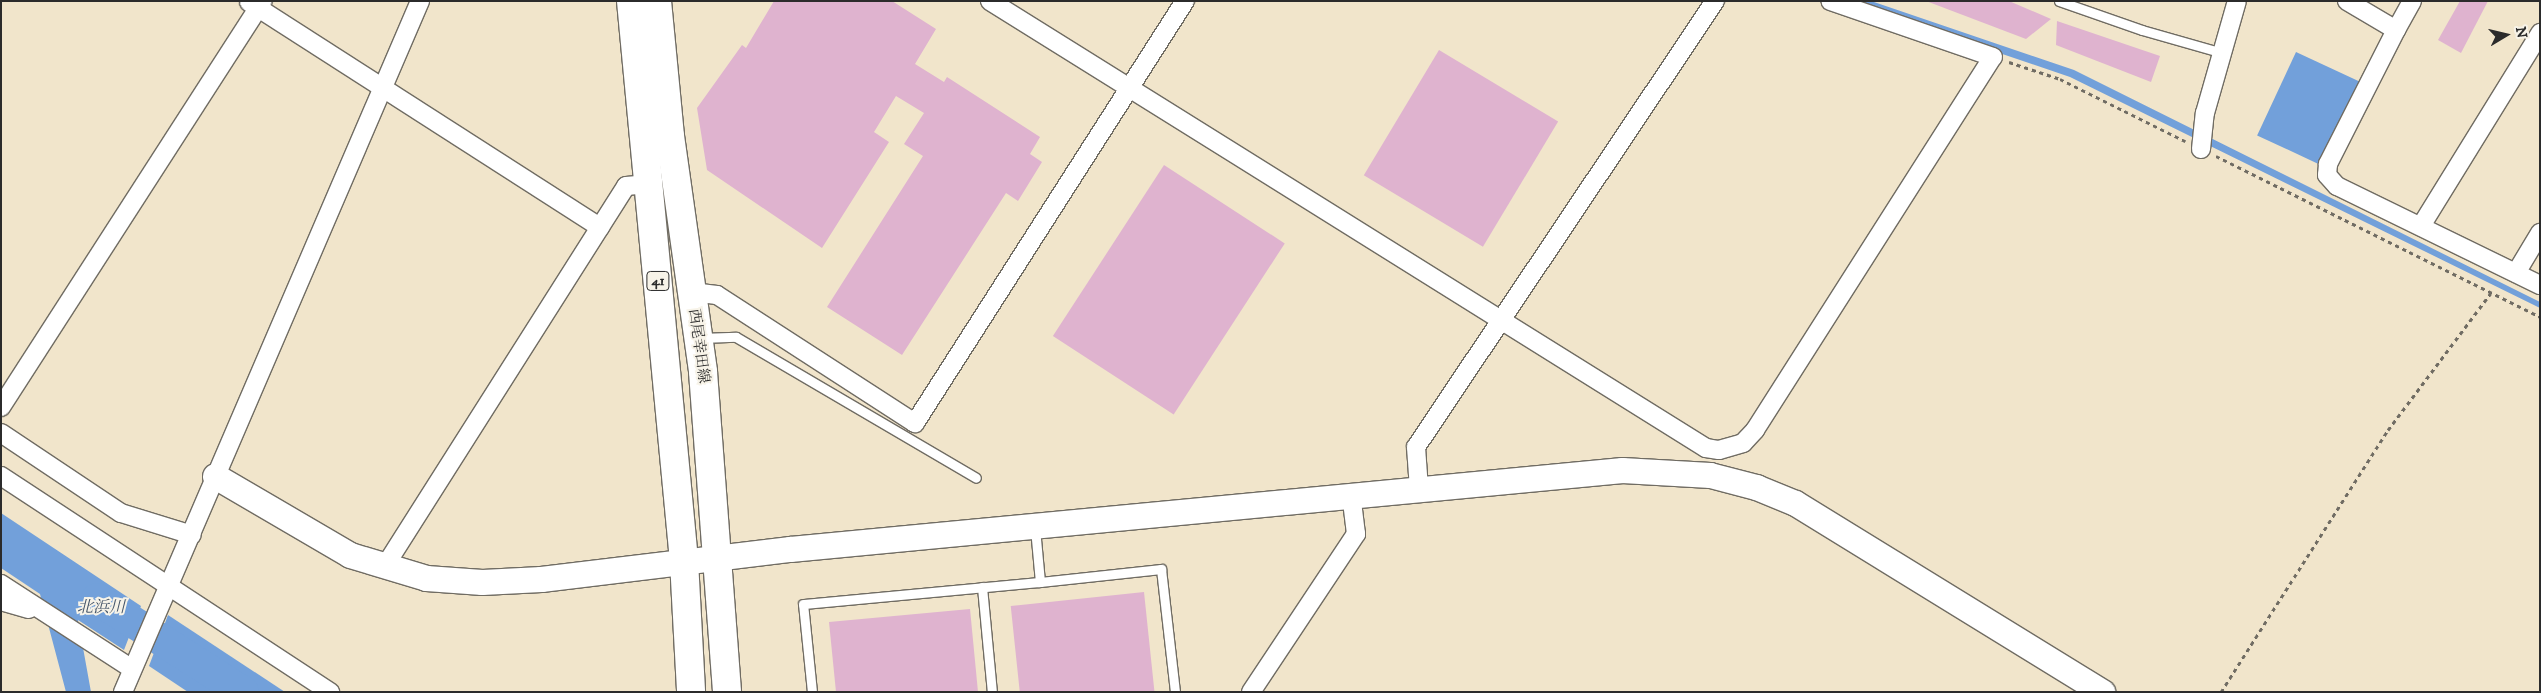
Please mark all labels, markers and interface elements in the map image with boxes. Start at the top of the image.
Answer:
north arrow [2481,10,2531,60]
text: N [2511,26,2531,40]
road number: 41 [646,270,670,292]
street label: 西尾幸田線 [685,308,713,384]
water label: 北浜川 [77,597,125,617]

